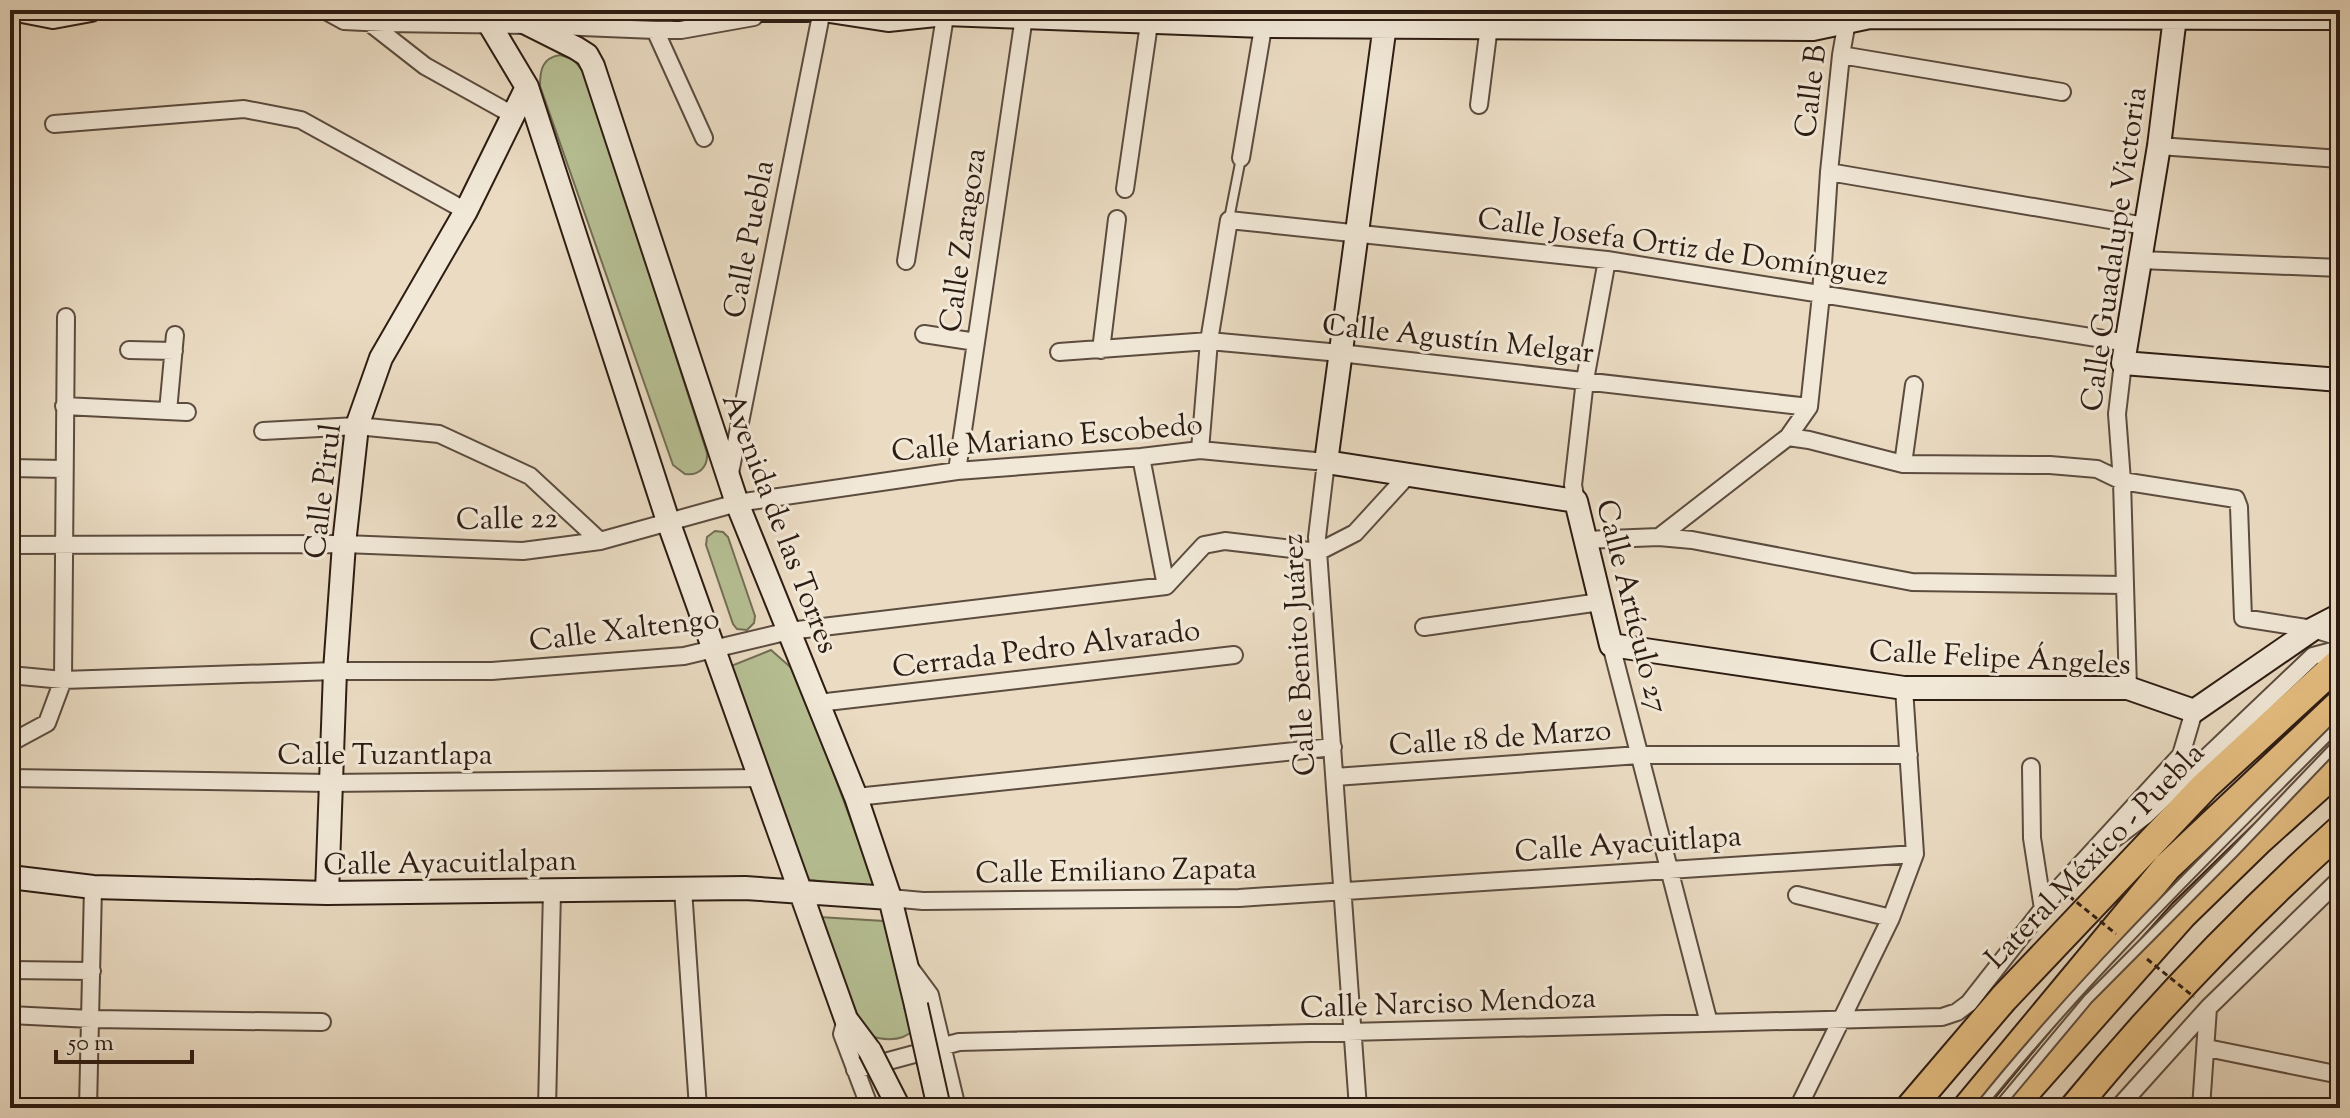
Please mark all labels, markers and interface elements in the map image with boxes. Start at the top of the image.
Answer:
street label: Calle B [1785,42,1840,140]
street label: Calle Guadalupe Victoria [2071,84,2160,414]
street label: Calle Zaragoza [930,145,999,335]
street label: Calle Puebla [714,157,787,322]
street label: Calle Josefa Ortiz de Domínguez [1474,198,1891,299]
street label: Calle Agustín Melgar [1320,305,1596,376]
street label: Avenida de las Torres [709,388,848,660]
street label: Calle Mariano Escobedo [890,404,1205,475]
street label: Calle Pirul [295,421,354,562]
street label: Calle Artículo 27 [1583,495,1678,718]
street label: Calle 22 [455,498,559,543]
street label: Calle Benito Juárez [1273,533,1328,777]
street label: Calle Xaltengo [527,598,722,664]
street label: Cerrada Pedro Alvarado [890,610,1203,691]
street label: Calle Felipe Ángeles [1868,631,2132,688]
street label: Calle 18 de Marzo [1387,710,1613,769]
street label: Lateral México - Puebla [1976,734,2216,980]
street label: Calle Tuzantlapa [277,735,493,778]
street label: Calle Ayacuitlapa [1513,816,1743,875]
street label: Calle Ayacuitlalpan [323,841,577,888]
street label: Calle Emiliano Zapata [975,849,1257,896]
street label: Calle Narciso Mendoza [1299,978,1597,1031]
scale bar [56,1014,192,1064]
text: 50 m [66,1027,114,1061]

